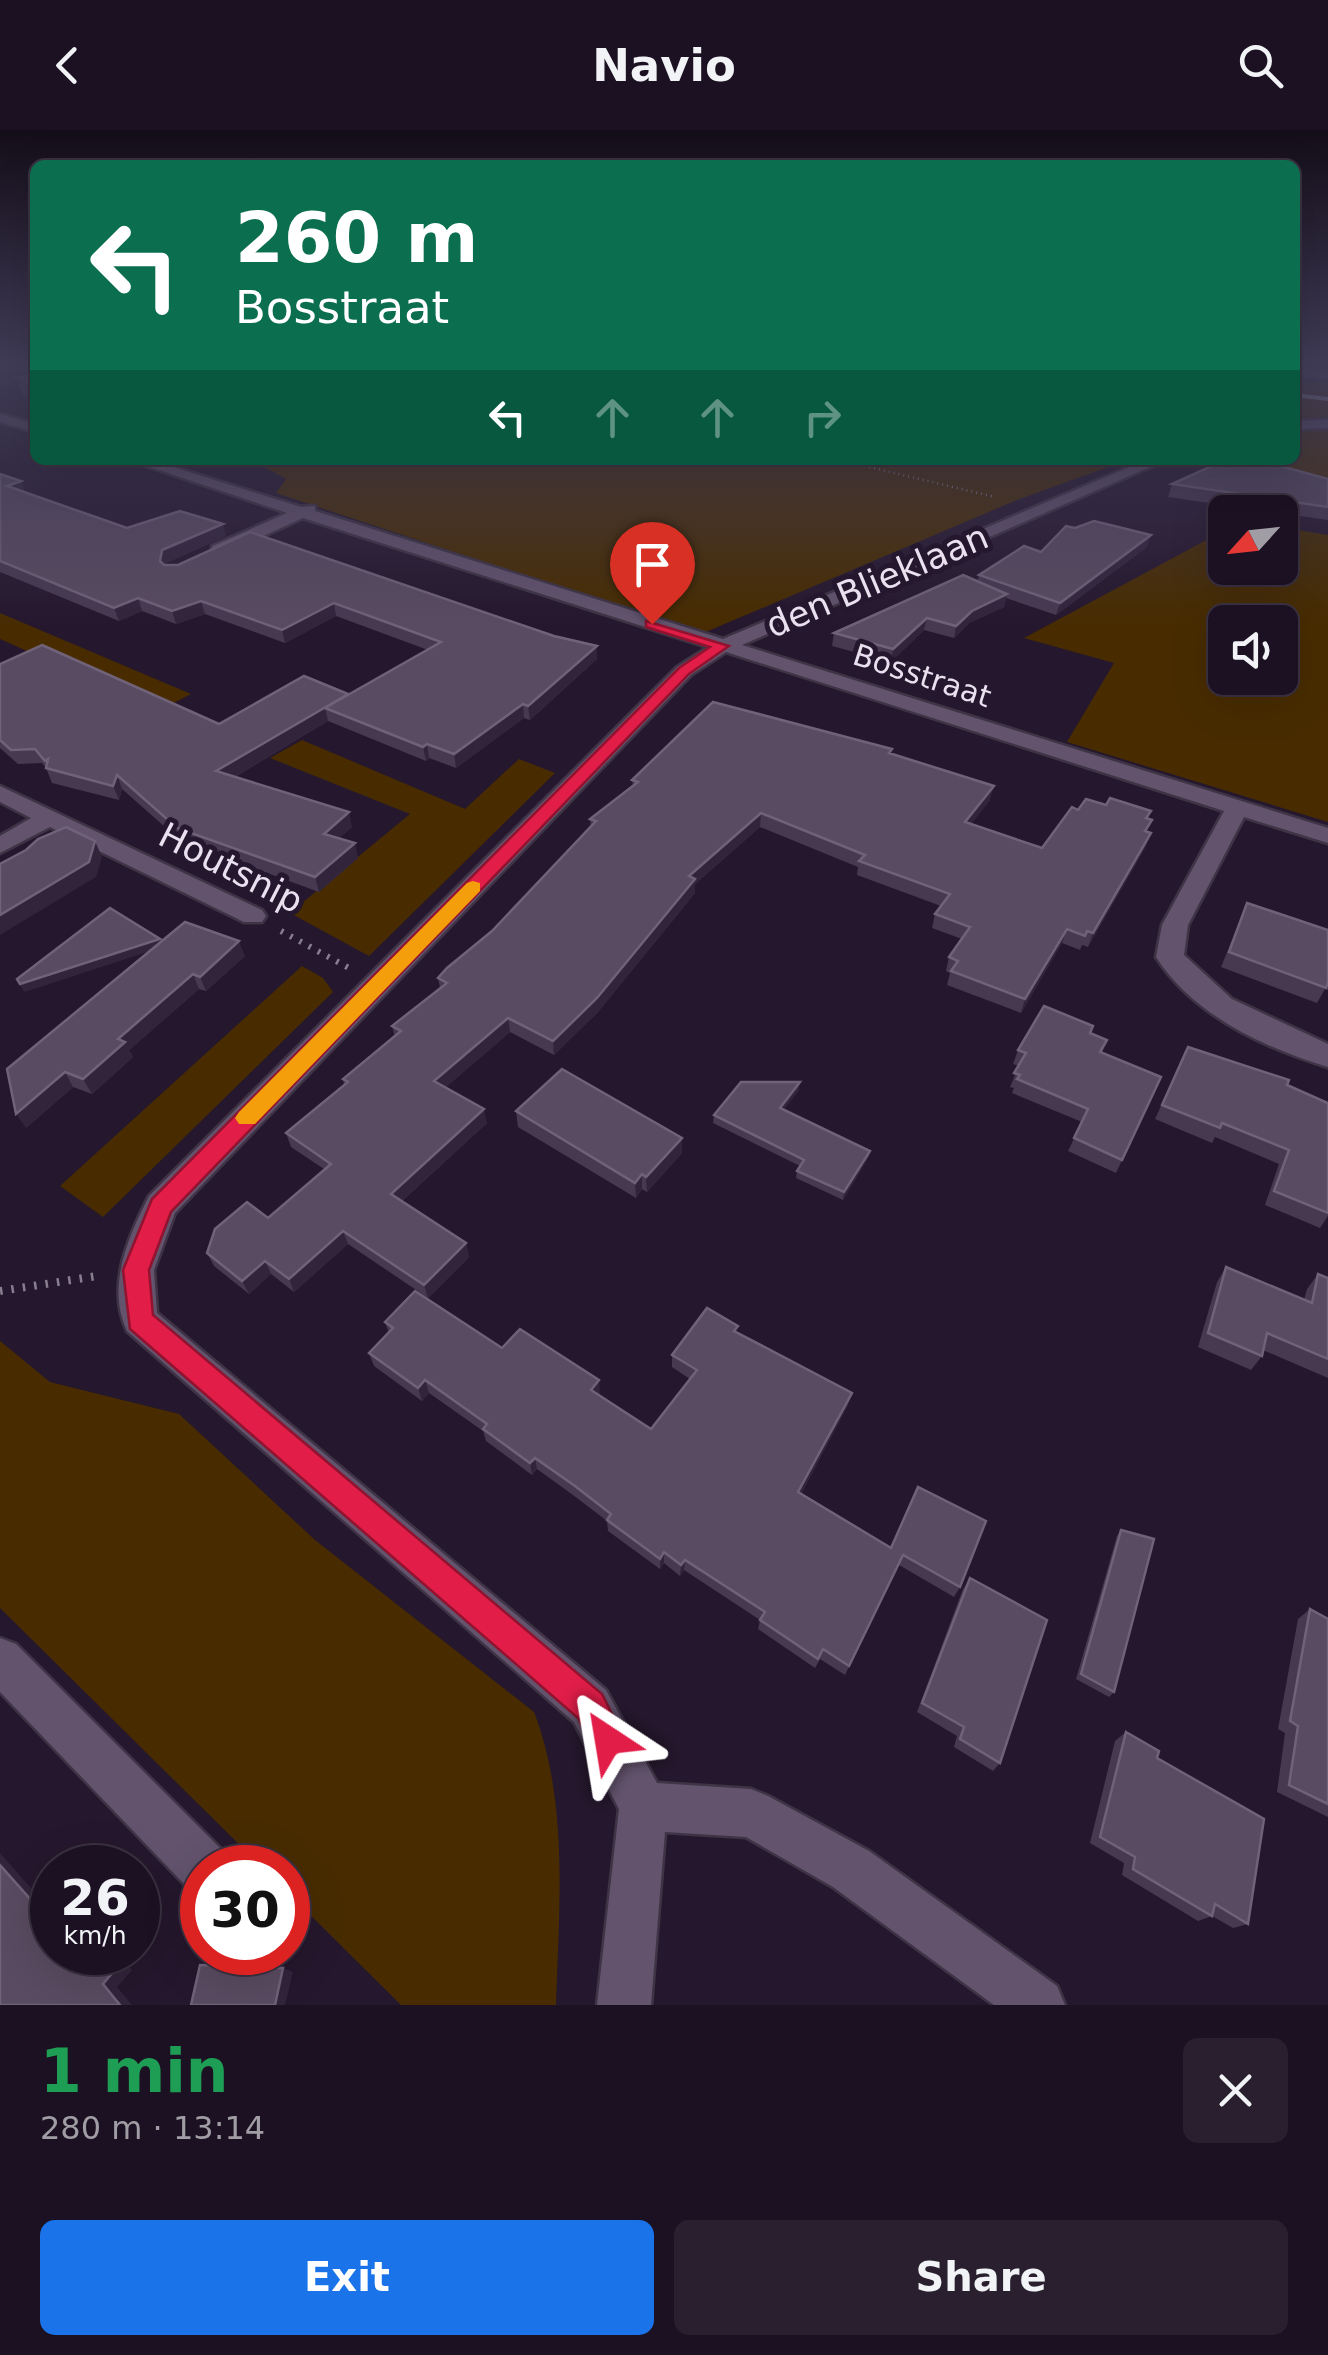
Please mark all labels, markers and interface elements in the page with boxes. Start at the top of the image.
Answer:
icon: back [40,38,95,93]
icon: search [1233,38,1288,93]
text: Navio [592,39,736,92]
text: 260 m [235,197,478,279]
icon: left [70,200,200,330]
text: Bosstraat [235,281,449,334]
icon: left [480,390,535,445]
icon: ahead [585,390,640,445]
icon: ahead [690,390,745,445]
icon: right [795,390,850,445]
north arrow [1208,495,1298,585]
map controls [1208,495,1298,695]
street label: den Blieklaan [760,516,994,646]
pin [610,522,695,625]
icon: arrive [625,537,680,592]
button: sound [1208,605,1298,695]
street label: Bosstraat [849,637,996,714]
street label: Houtsnip [152,815,310,921]
position arrow [556,1688,660,1792]
speed limit sign: 30 [180,1845,310,1975]
text: 26 [60,1869,130,1927]
text: km/h [63,1921,127,1950]
text: 1 min [40,2036,228,2106]
button: close [1183,2038,1288,2143]
text: 280 m · 13:14 [40,2109,265,2147]
button: Exit [40,2220,654,2335]
button: Share [674,2220,1288,2335]

